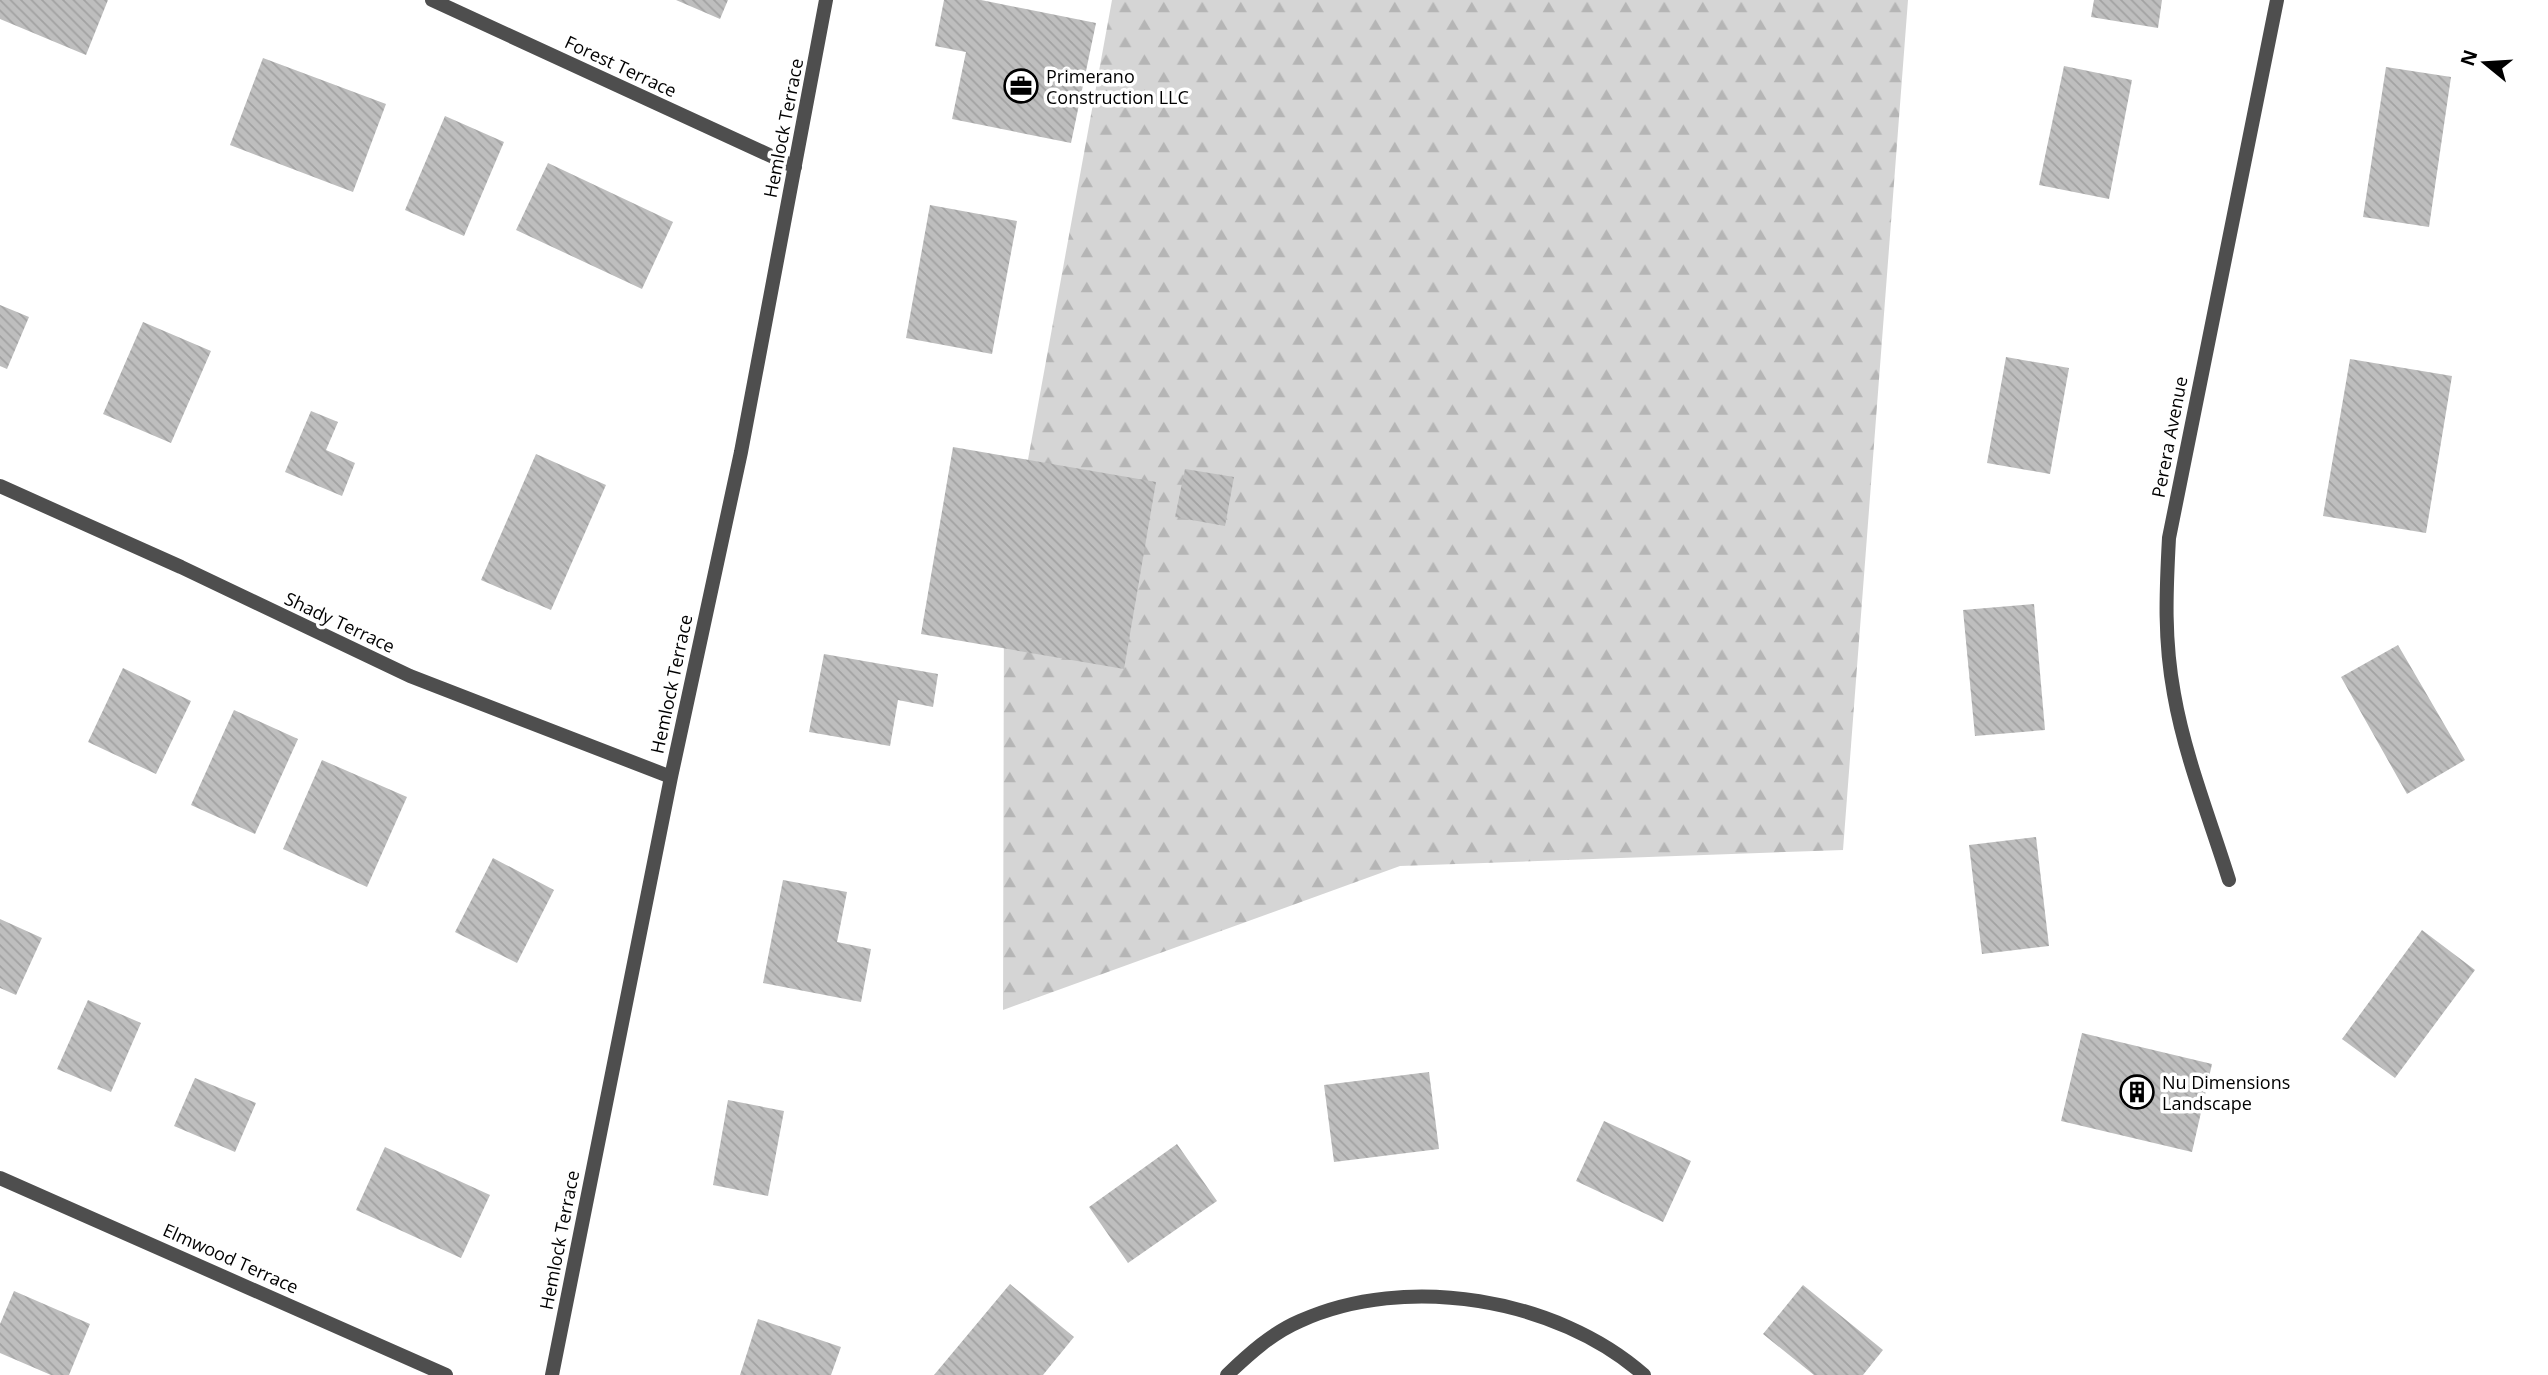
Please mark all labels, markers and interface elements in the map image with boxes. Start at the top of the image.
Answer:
north arrow [2450,28,2520,98]
street label: Forest Terrace [561,30,681,102]
text: N [2454,46,2484,69]
street label: Hemlock Terrace [758,56,808,200]
place label: Primerano Construction LLC [1046,64,1189,109]
office icon: Primerano Construction LLC [1002,67,1040,105]
street label: Perera Avenue [2145,374,2193,500]
street label: Shady Terrace [281,586,399,658]
street label: Hemlock Terrace [645,612,697,756]
place label: Nu Dimensions Landscape [2162,1070,2290,1115]
building icon: Nu Dimensions Landscape [2118,1073,2156,1111]
street label: Hemlock Terrace [534,1168,584,1312]
street label: Elmwood Terrace [159,1217,303,1299]

